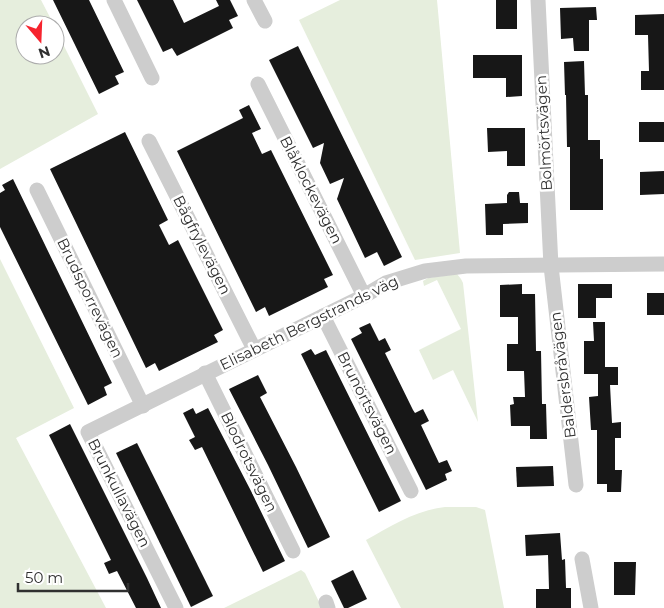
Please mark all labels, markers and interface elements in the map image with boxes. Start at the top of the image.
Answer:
north arrow [15,15,65,65]
text: N [36,42,53,63]
street label: Bolmörtsvägen [531,75,556,191]
street label: Blåklockevägen [276,133,347,247]
street label: Bågfrylevägen [169,192,236,298]
street label: Brudsporrevägen [53,235,128,361]
street label: Elisabeth Bergstrands väg [216,271,401,374]
street label: Baldersbråvägen [545,311,580,439]
street label: Brunörtsvägen [333,348,401,457]
street label: Blodrotsvägen [217,408,282,515]
street label: Brunkullavägen [84,435,155,550]
scale bar [18,560,128,592]
text: 50 m [25,568,63,587]

